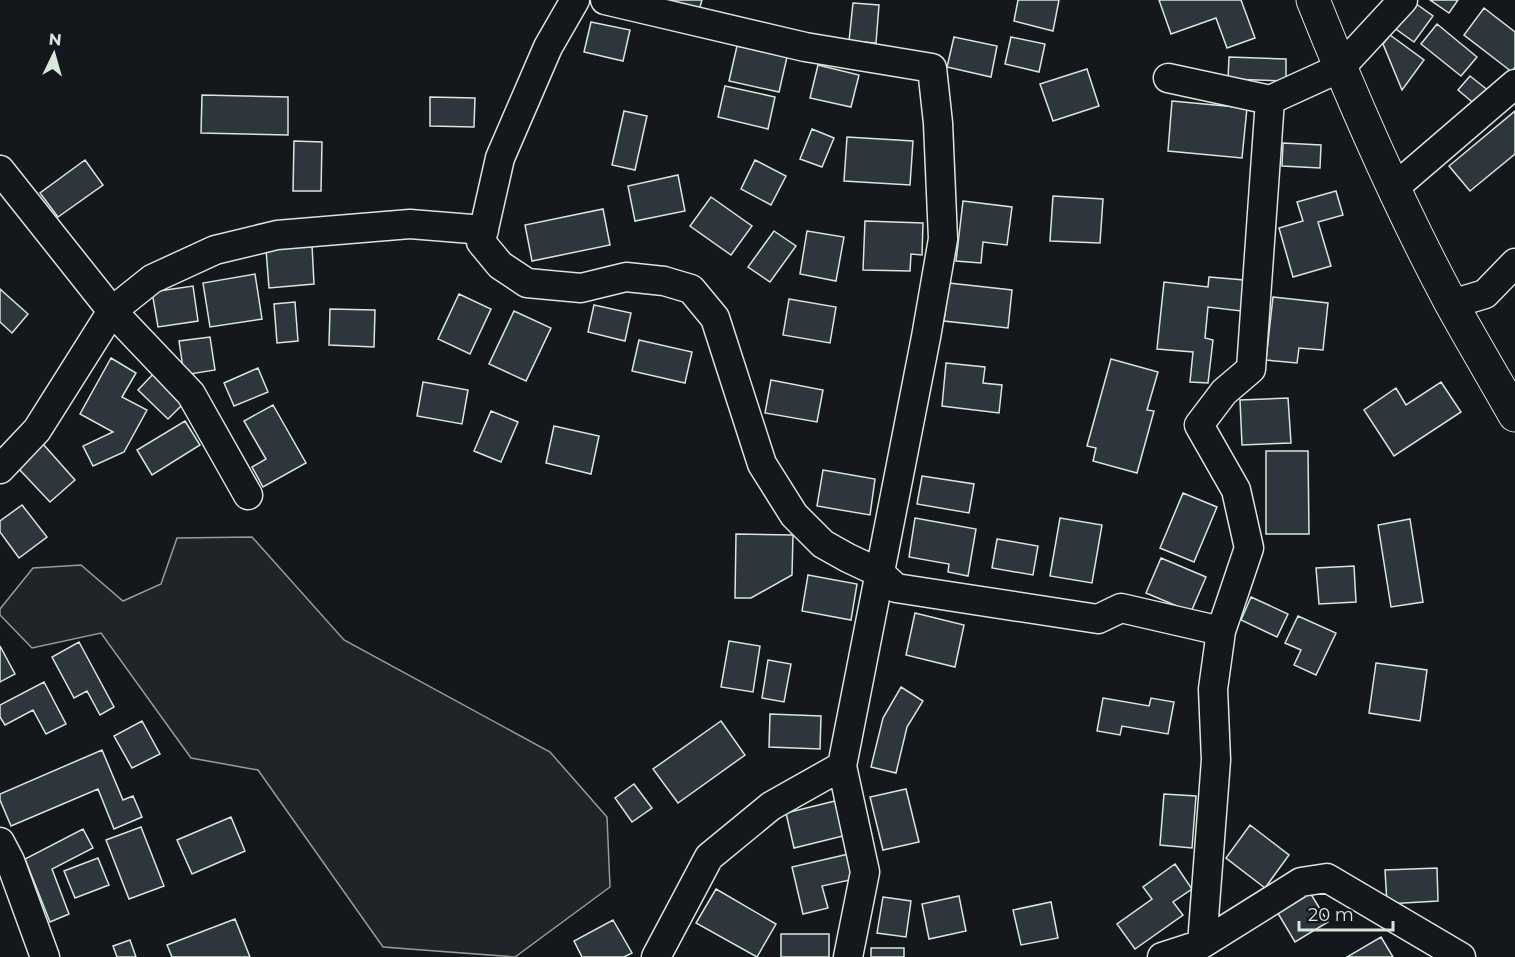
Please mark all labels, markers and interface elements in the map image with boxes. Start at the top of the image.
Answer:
north arrow [24,24,84,84]
text: N [48,30,63,50]
scale bar [1299,894,1394,932]
text: 20 m [1308,904,1354,926]

